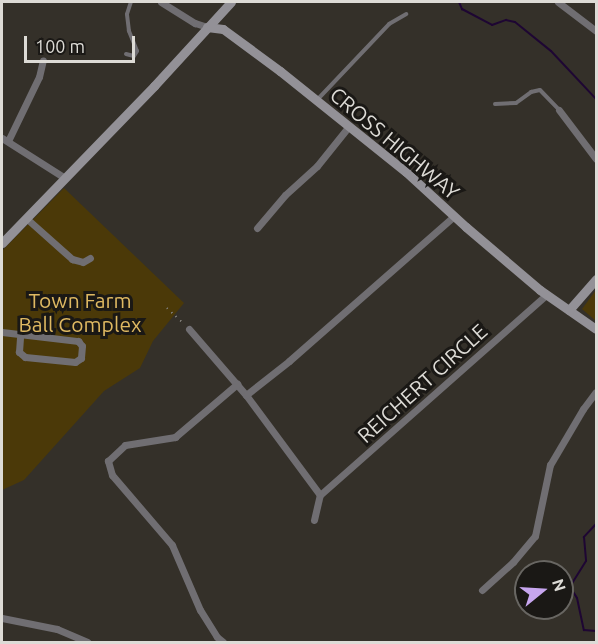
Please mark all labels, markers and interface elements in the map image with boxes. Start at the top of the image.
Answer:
scale bar [27,24,138,62]
text: 100 m [35,36,85,56]
street label: CROSS HIGHWAY [325,82,465,204]
park label: Town Farm Ball Complex [18,287,142,337]
street label: REICHERT CIRCLE [352,318,492,448]
north arrow [514,560,574,620]
text: N [549,577,570,594]

